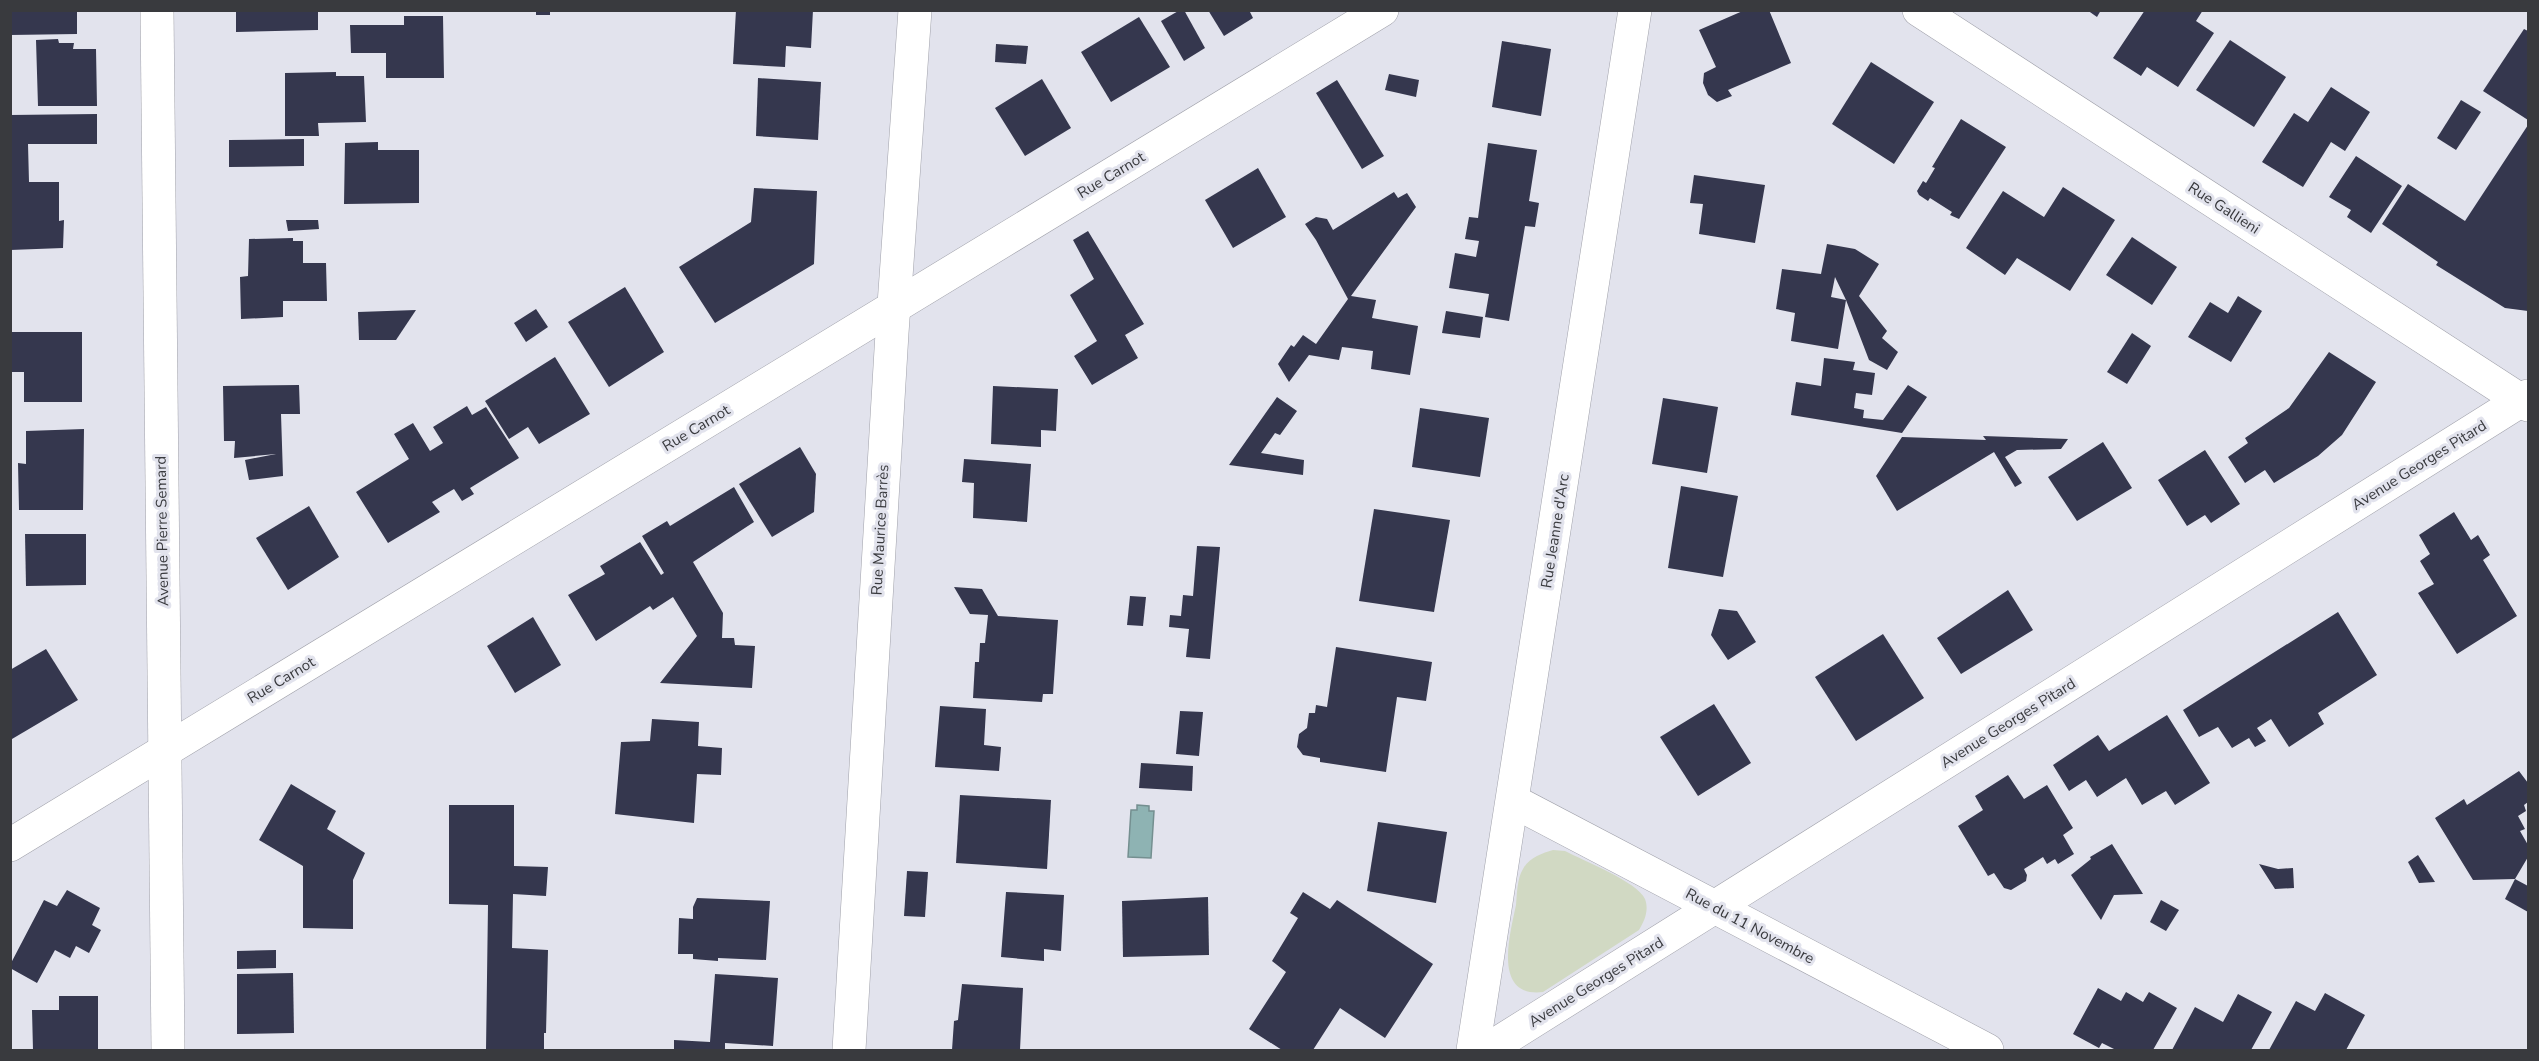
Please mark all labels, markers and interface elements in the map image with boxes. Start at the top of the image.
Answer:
street label: Rue Carnot [1073,147,1149,203]
street label: Rue Gallieni [2184,177,2264,239]
street label: Rue Carnot [658,400,734,456]
street label: Avenue Georges Pitard [2348,415,2490,515]
street label: Avenue Pierre Semard [151,456,173,606]
street label: Rue Maurice Barrès [867,464,893,596]
street label: Rue Jeanne d'Arc [1536,473,1574,589]
street label: Rue Carnot [243,652,319,708]
street label: Avenue Georges Pitard [1937,673,2079,773]
street label: Rue du 11 Novembre [1682,884,1818,968]
street label: Avenue Georges Pitard [1525,932,1667,1032]

